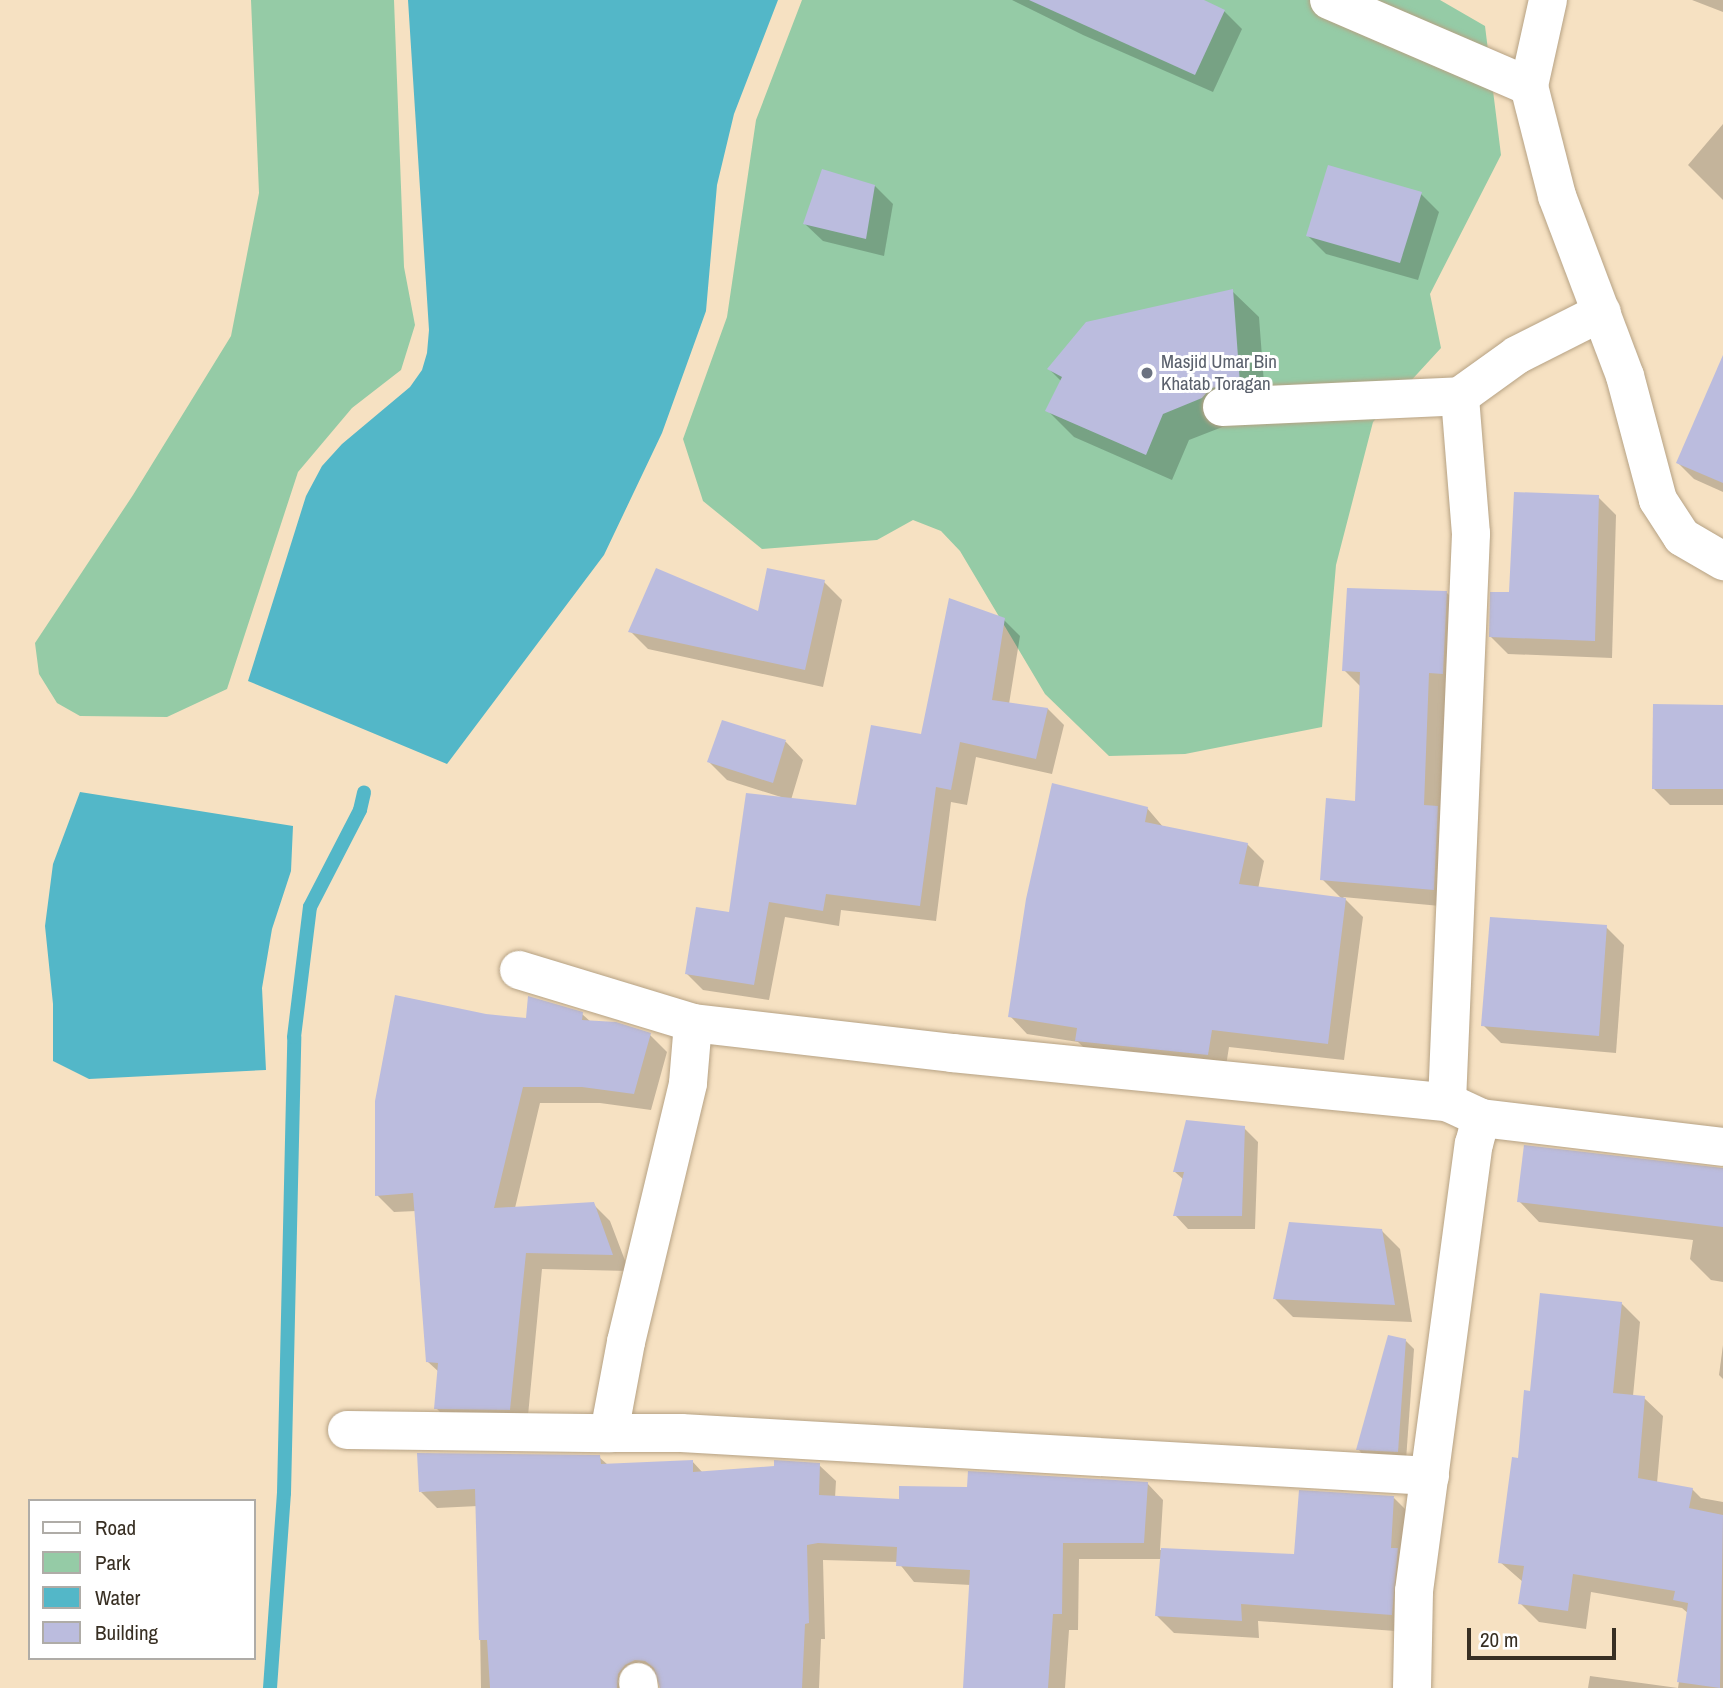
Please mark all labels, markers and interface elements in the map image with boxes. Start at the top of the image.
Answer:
place label: Masjid Umar Bin Khatab Toragan [1161,351,1277,395]
marker: Masjid Umar Bin Khatab Toragan [1139,365,1155,381]
legend [28,1499,256,1660]
text: Road [95,1513,136,1542]
text: Park [95,1548,130,1577]
text: Water [95,1583,140,1612]
scale bar [1471,1614,1620,1658]
text: Building [95,1618,158,1647]
text: 20 m [1480,1625,1518,1654]

